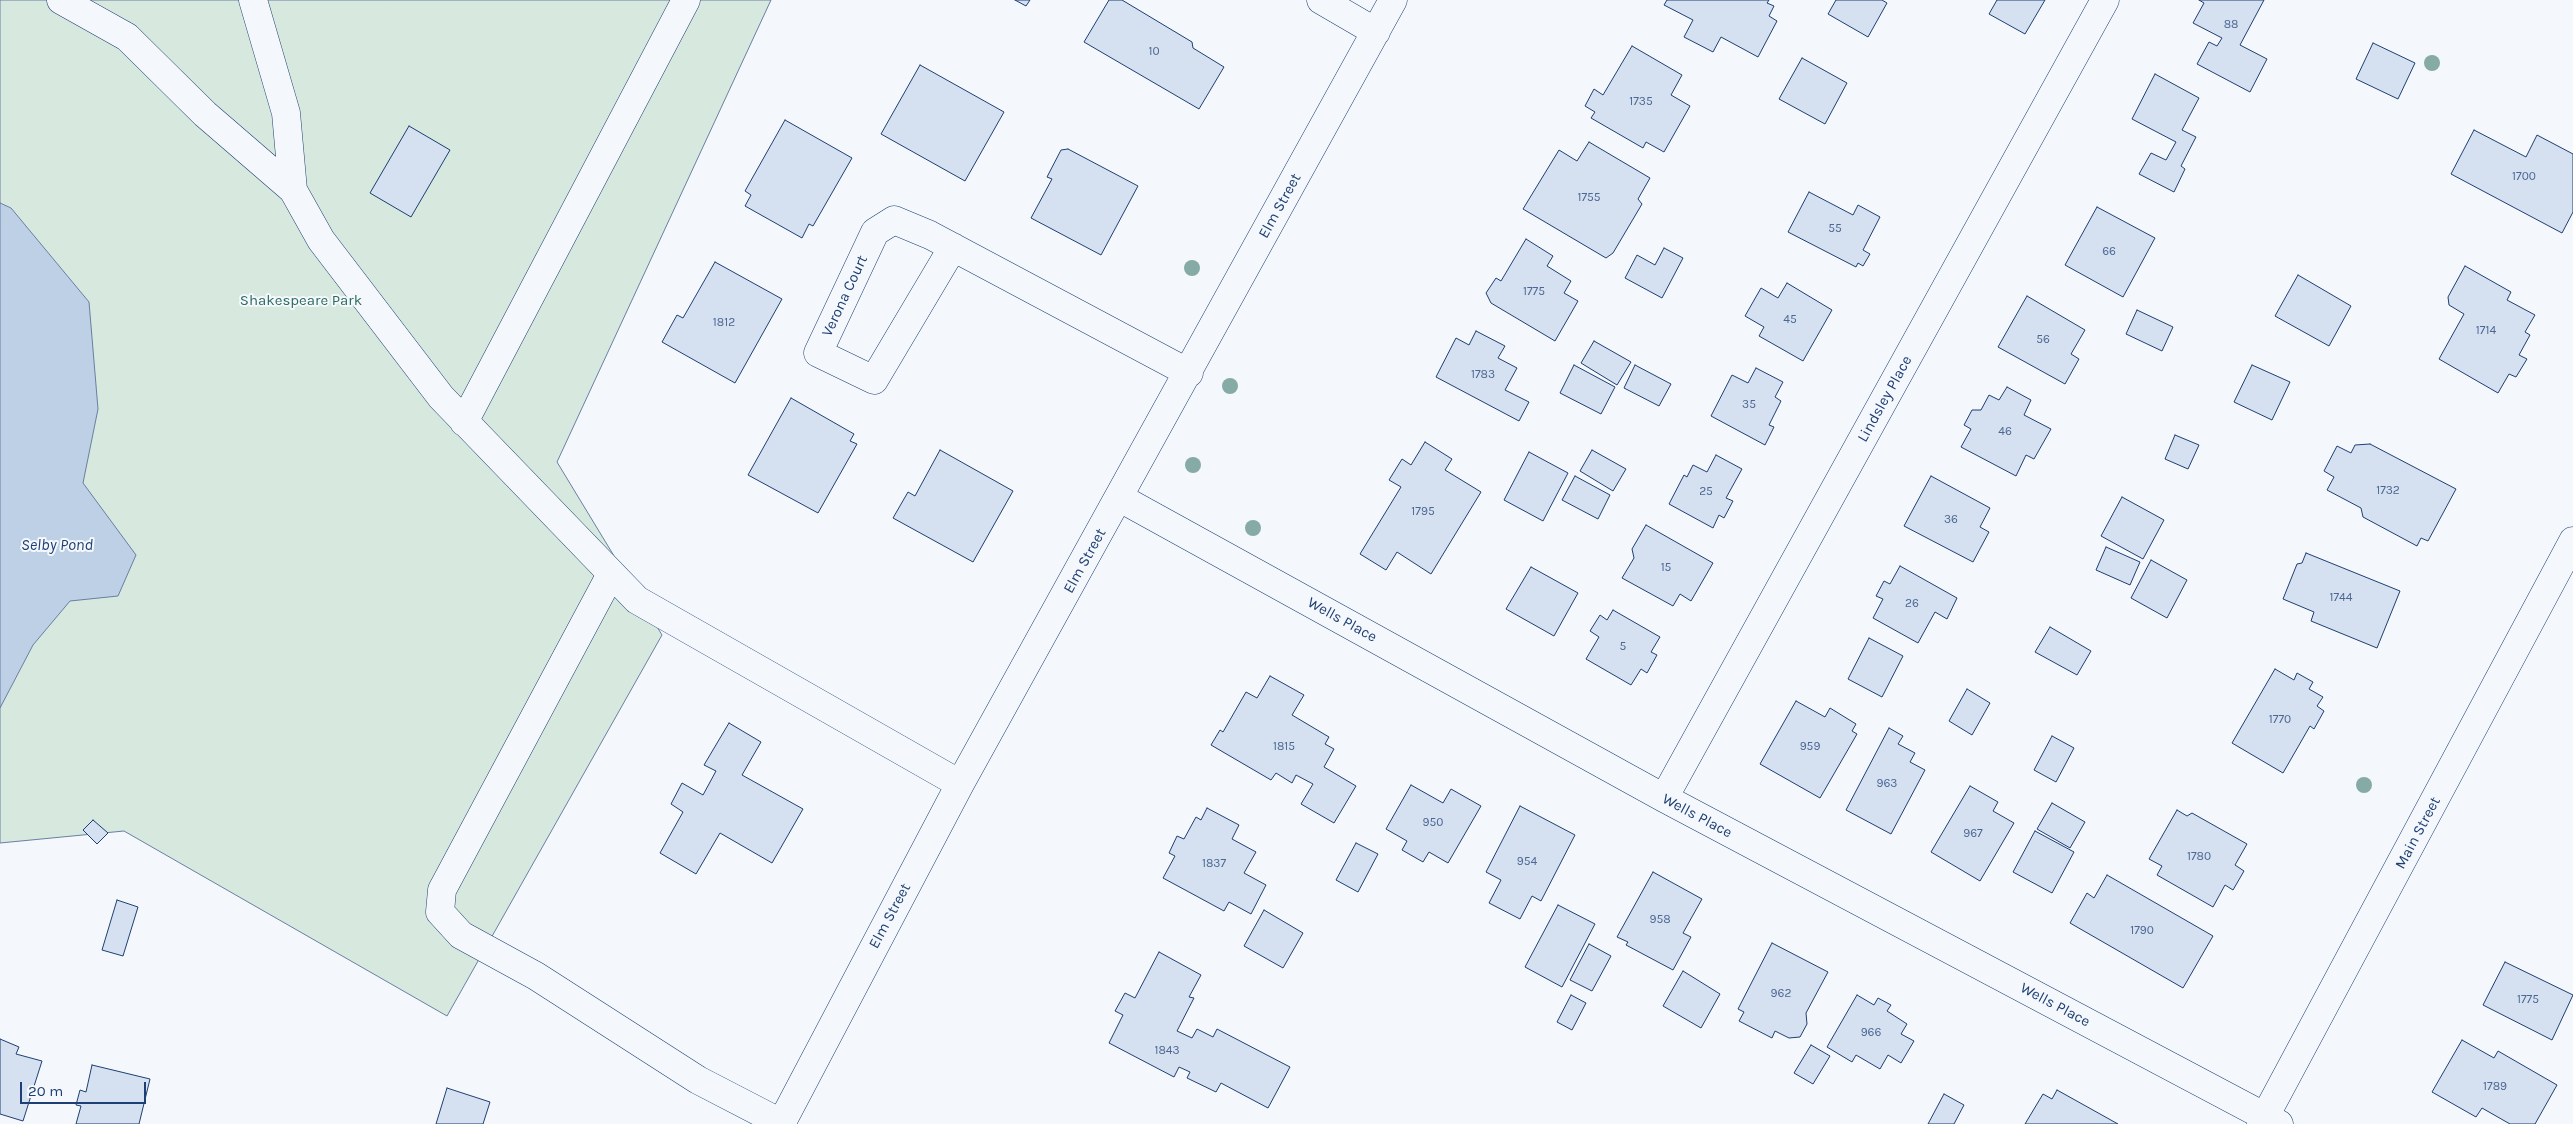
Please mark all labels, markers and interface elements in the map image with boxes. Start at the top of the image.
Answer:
house number: 88 [2224,18,2238,32]
house number: 10 [1148,45,1160,59]
house number: 1735 [1629,95,1653,109]
street label: Elm Street [1255,170,1305,242]
house number: 1700 [2512,170,2536,184]
house number: 1755 [1577,191,1601,205]
house number: 55 [1828,222,1842,236]
house number: 66 [2102,245,2116,259]
street label: Verona Court [818,252,872,340]
house number: 1775 [1523,285,1545,299]
park label: Shakespeare Park [240,292,362,310]
house number: 45 [1783,313,1797,327]
house number: 1812 [713,316,735,330]
house number: 1714 [2476,324,2496,338]
house number: 56 [2036,333,2050,347]
street label: Lindsley Place [1854,353,1916,445]
house number: 1783 [1471,368,1495,382]
house number: 35 [1742,398,1756,412]
house number: 46 [1998,425,2012,439]
house number: 1732 [2376,484,2400,498]
house number: 25 [1699,485,1713,499]
house number: 1795 [1411,505,1435,519]
house number: 36 [1944,513,1958,527]
street label: Elm Street [1060,525,1110,597]
water label: Selby Pond [21,535,93,555]
house number: 15 [1661,561,1671,575]
house number: 1744 [2329,591,2353,605]
street label: Wells Place [1304,594,1380,646]
house number: 26 [1905,597,1919,611]
house number: 5 [1620,640,1626,654]
house number: 1770 [2269,713,2291,727]
house number: 1815 [1273,740,1295,754]
house number: 959 [1800,740,1820,754]
house number: 963 [1877,777,1897,791]
street label: Wells Place [1659,790,1735,842]
street label: Main Street [2391,794,2445,872]
house number: 950 [1423,816,1443,830]
house number: 967 [1963,827,1983,841]
house number: 1780 [2187,850,2211,864]
house number: 954 [1517,855,1537,869]
house number: 1837 [1202,857,1226,871]
street label: Elm Street [865,880,915,952]
house number: 958 [1649,913,1671,927]
house number: 1790 [2130,924,2154,938]
street label: Wells Place [2017,979,2093,1031]
house number: 962 [1771,987,1791,1001]
house number: 1775 [2517,993,2539,1007]
house number: 966 [1861,1026,1881,1040]
house number: 1843 [1154,1044,1180,1058]
scale bar [22,1072,149,1104]
house number: 1789 [2483,1080,2507,1094]
text: 20 m [28,1082,63,1100]

